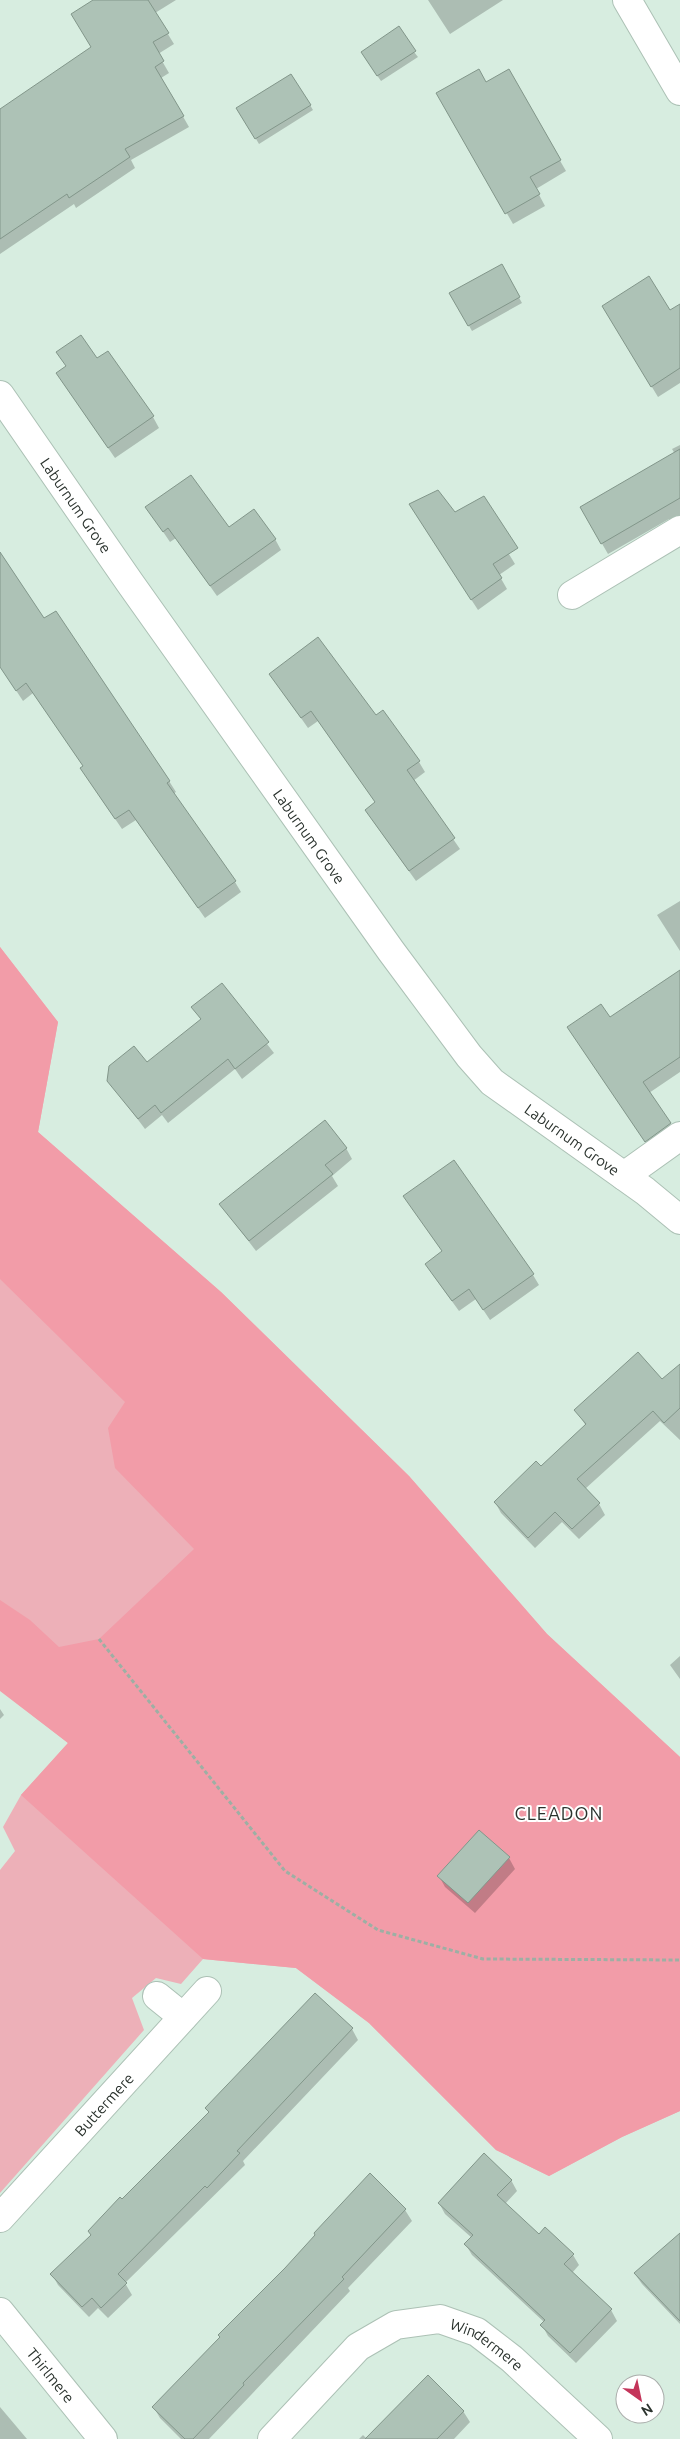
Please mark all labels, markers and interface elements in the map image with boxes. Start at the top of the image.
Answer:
street label: Laburnum Grove [37,454,115,556]
street label: Laburnum Grove [270,786,349,887]
street label: Laburnum Grove [522,1100,623,1179]
district label: CLEADON [515,1803,603,1823]
street label: Buttermere [71,2069,137,2139]
street label: Windermere [448,2315,527,2374]
street label: Thirlmere [24,2344,78,2406]
north arrow [615,2374,665,2424]
text: N [638,2400,656,2419]

